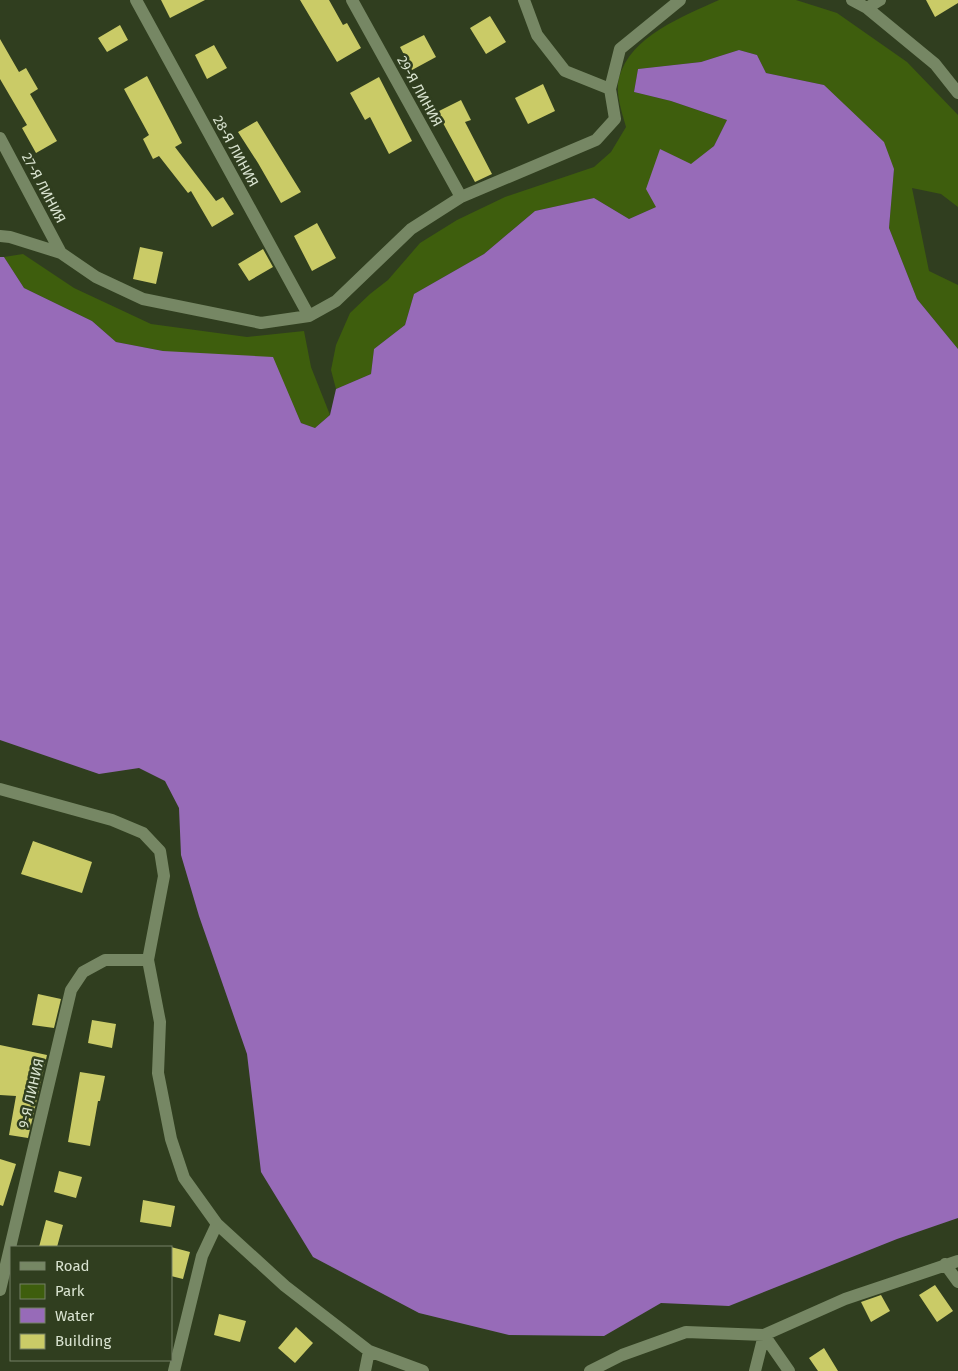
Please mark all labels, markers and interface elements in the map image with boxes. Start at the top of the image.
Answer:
street label: 29-Я ЛИНИЯ [393,53,446,130]
street label: 28-Я ЛИНИЯ [209,113,262,190]
street label: 27-Я ЛИНИЯ [18,150,69,226]
street label: 9-Я ЛИНИЯ [15,1056,48,1130]
legend [10,1246,172,1361]
text: Road [55,1257,90,1275]
text: Park [55,1282,85,1300]
text: Water [55,1307,94,1325]
text: Building [55,1332,111,1350]

